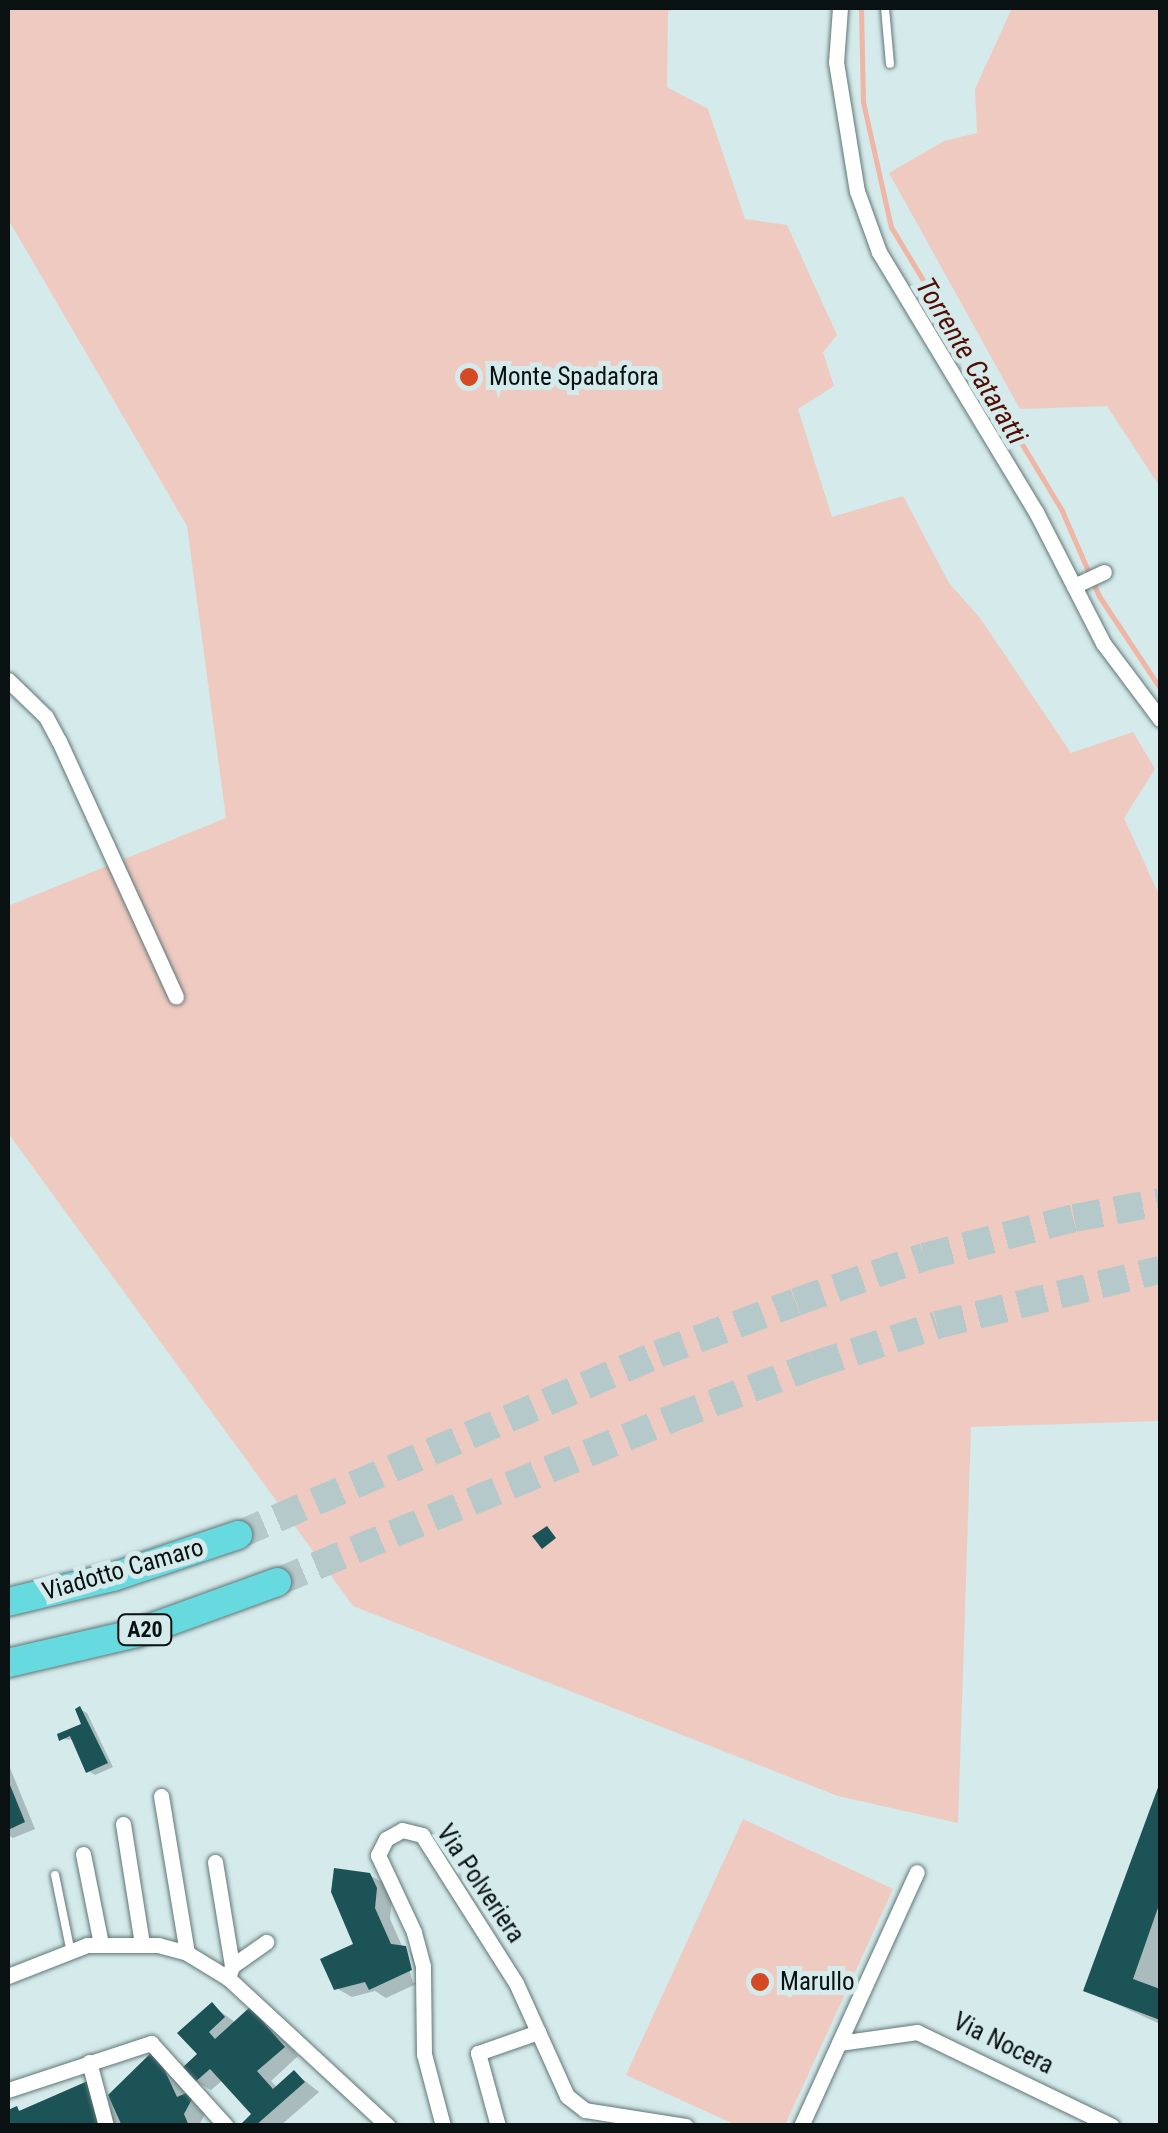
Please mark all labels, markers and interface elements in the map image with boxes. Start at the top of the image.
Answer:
water label: Torrente Cataratti [908,272,1034,450]
place label: Monte Spadafora [489,362,659,392]
marker: Monte Spadafora [458,366,480,388]
street label: Viadotto Camaro [39,1533,207,1607]
road number: A20 [115,1613,175,1647]
street label: Via Polveriera [430,1819,530,1949]
place label: Marullo [780,1967,855,1997]
marker: Marullo [749,1971,771,1993]
street label: Via Nocera [948,2007,1058,2081]

